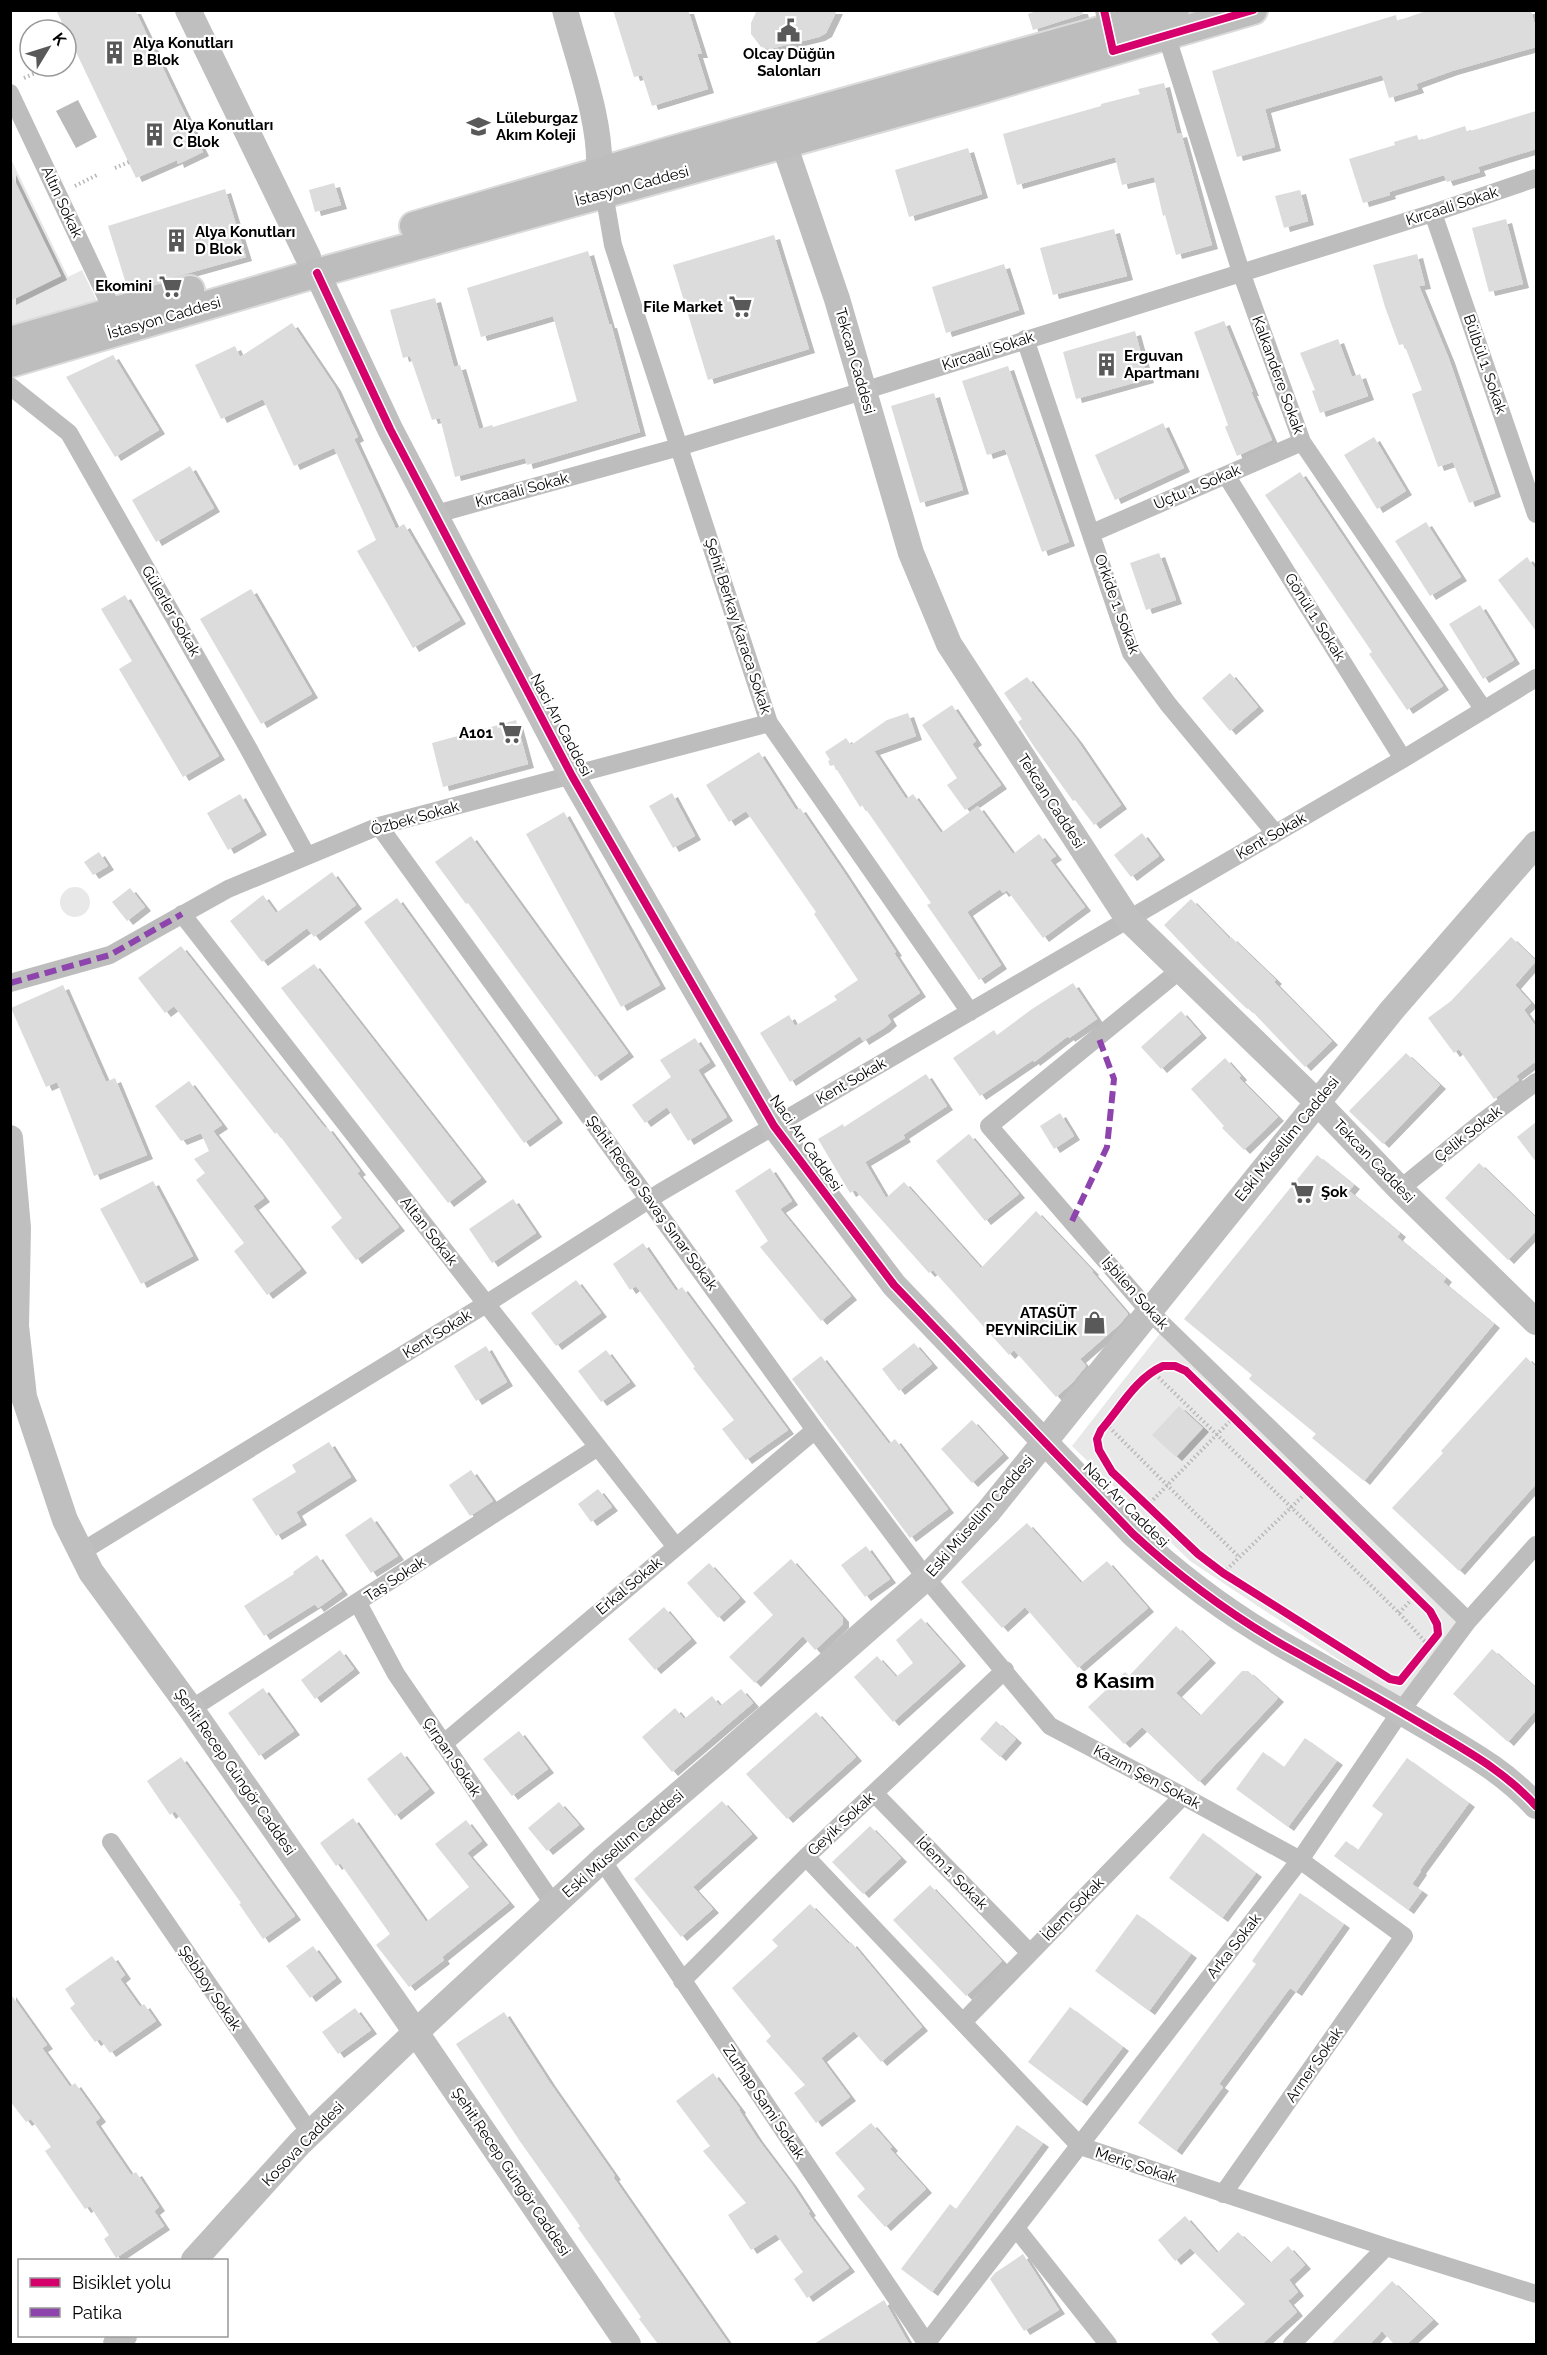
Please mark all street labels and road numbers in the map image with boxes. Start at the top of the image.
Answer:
street label: İstasyon Caddesi [573,161,691,210]
street label: Altın Sokak [38,163,86,241]
street label: Kırcaali Sokak [1404,183,1500,229]
street label: İstasyon Caddesi [105,292,223,343]
street label: Tekcan Caddesi [831,306,879,416]
street label: Bülbül 1. Sokak [1460,312,1510,416]
street label: Kalkandere Sokak [1248,313,1308,437]
street label: Kırcaali Sokak [940,328,1036,374]
street label: Uçtu 1. Sokak [1151,461,1243,513]
street label: Kırcaali Sokak [473,469,571,511]
street label: Şehit Berkay Karaca Sokak [701,536,775,716]
street label: Orkide 1. Sokak [1091,552,1143,656]
street label: Gülerler Sokak [138,563,204,659]
street label: Gönül 1. Sokak [1281,570,1349,664]
street label: Naci Arı Caddesi [526,671,596,779]
street label: Tekcan Caddesi [1014,750,1088,852]
street label: Özbek Sokak [369,796,461,839]
street label: Kent Sokak [1233,809,1309,863]
street label: Kent Sokak [813,1054,889,1108]
street label: Eski Müsellim Caddesi [1231,1073,1343,1205]
street label: Naci Arı Caddesi [766,1091,846,1195]
street label: Çelik Sokak [1431,1102,1505,1166]
street label: Şehit Recep Savaş Sınar Sokak [583,1112,721,1294]
street label: Tekcan Caddesi [1330,1115,1418,1207]
street label: Altan Sokak [397,1193,461,1269]
street label: İşbilen Sokak [1098,1253,1173,1333]
street label: Kent Sokak [399,1306,475,1362]
street label: Eski Müsellim Caddesi [922,1452,1038,1580]
street label: Naci Arı Caddesi [1080,1459,1172,1551]
street label: Taş Sokak [361,1553,429,1605]
street label: Erkal Sokak [593,1553,665,1619]
street label: Şehit Recep Güngör Caddesi [171,1685,299,1859]
street label: Çırpan Sokak [419,1714,485,1800]
street label: Kazım Şen Sokak [1090,1741,1204,1813]
street label: Eski Müsellim Caddesi [559,1786,687,1902]
street label: Geyik Sokak [804,1789,878,1859]
street label: İdem 1. Sokak [913,1832,992,1913]
street label: İdem Sokak [1038,1873,1108,1945]
street label: Arka Sokak [1203,1910,1265,1982]
street label: Şebboy Sokak [175,1942,245,2034]
street label: Arıner Sokak [1282,2024,1346,2106]
street label: Zurhap Sami Sokak [719,2042,809,2162]
street label: Şehit Recep Güngör Caddesi [448,2084,574,2260]
street label: Kosova Caddesi [258,2098,348,2190]
street label: Meriç Sokak [1093,2143,1179,2187]

